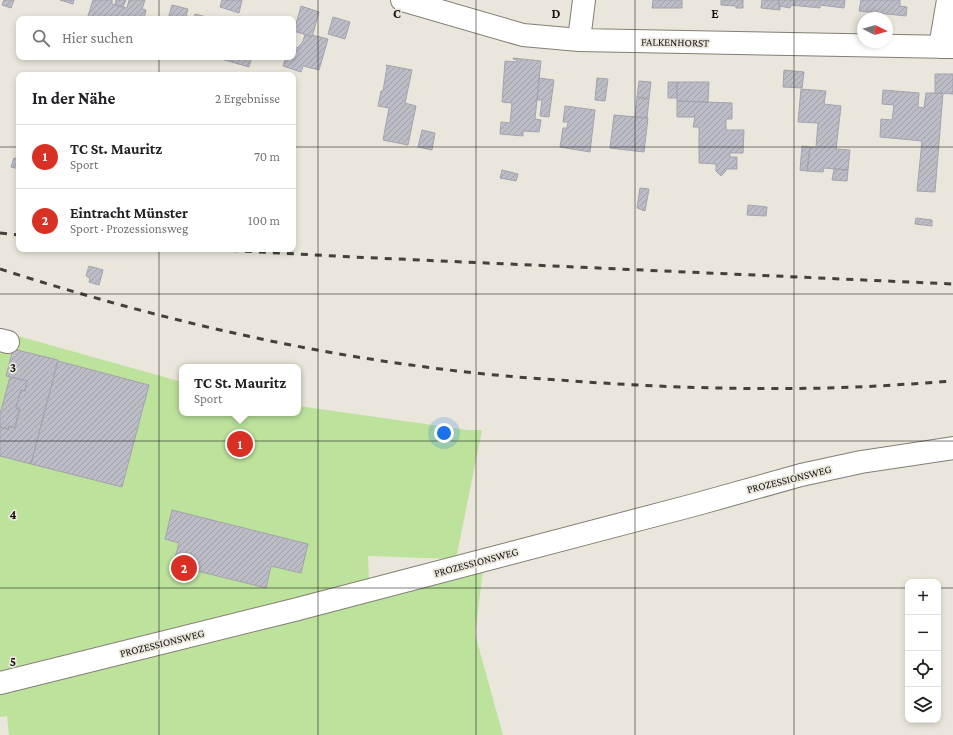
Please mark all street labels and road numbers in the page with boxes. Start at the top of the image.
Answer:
street label: FALKENHORST [641,35,709,49]
street label: PROZESSIONSWEG [745,463,833,495]
street label: PROZESSIONSWEG [433,545,519,579]
street label: PROZESSIONSWEG [118,627,206,659]

